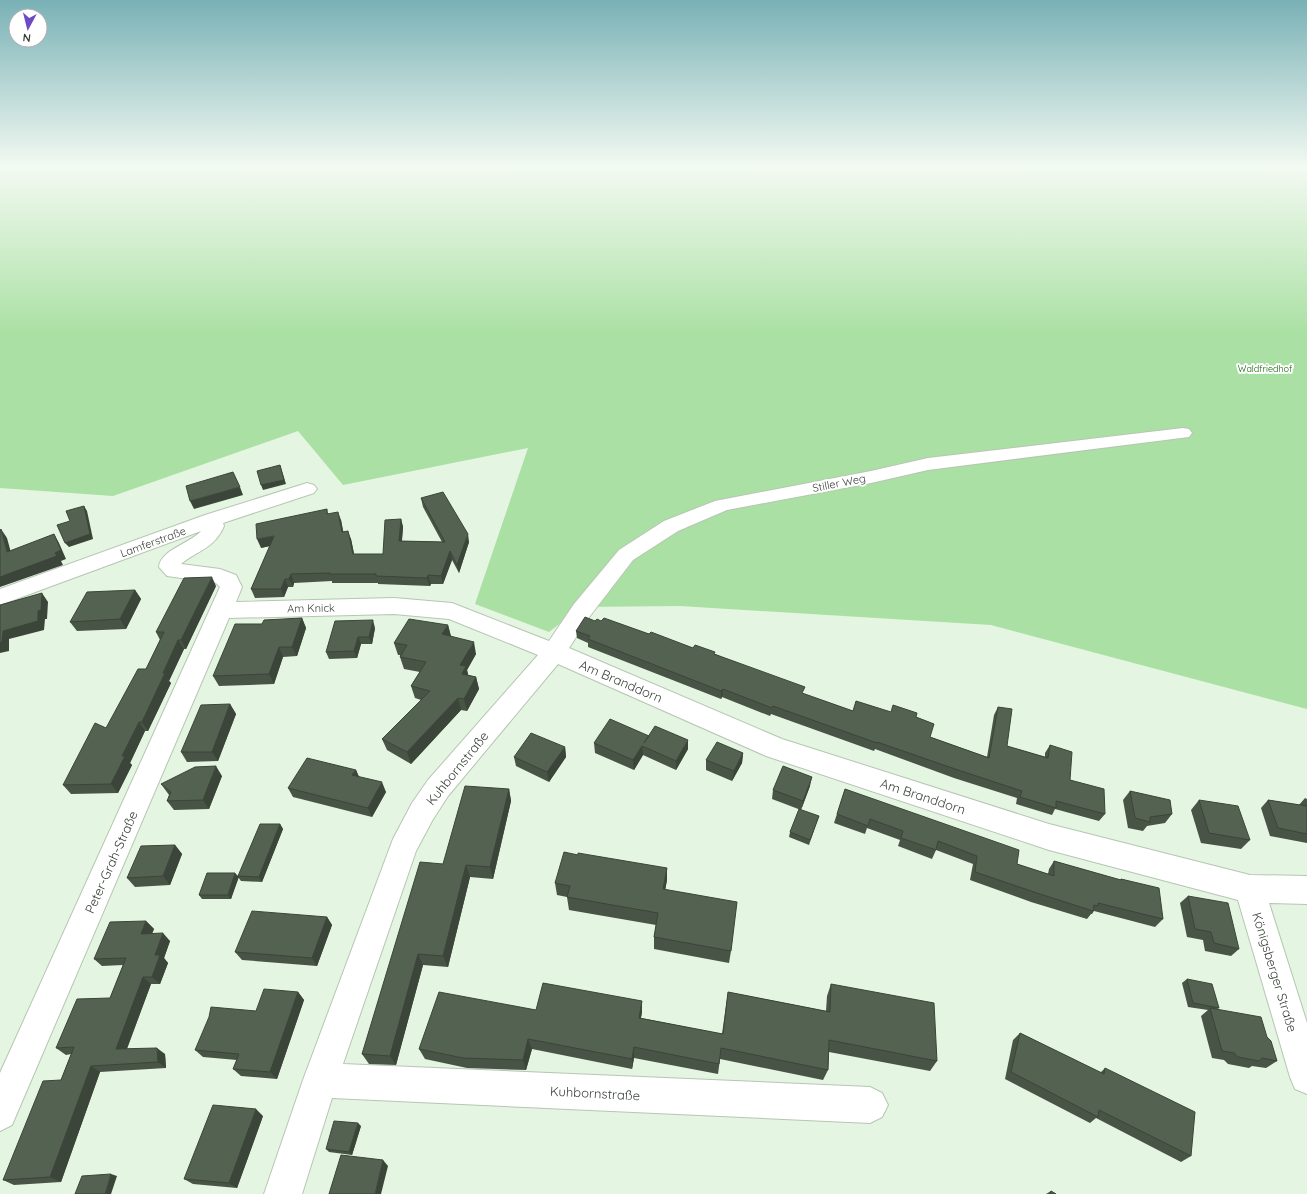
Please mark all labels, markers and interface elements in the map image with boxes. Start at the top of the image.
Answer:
north arrow [8,8,48,48]
text: N [22,30,32,45]
park label: Waldfriedhof [1238,363,1293,374]
street label: Stiller Weg [811,471,867,495]
street label: Lamferstraße [118,524,188,560]
street label: Am Knick [287,601,335,615]
street label: Am Branddorn [577,656,665,706]
street label: Kuhbornstraße [422,728,492,808]
street label: Am Branddorn [878,775,968,817]
street label: Peter-Grah-Straße [81,808,141,916]
street label: Königsberger Straße [1249,910,1301,1034]
street label: Kuhbornstraße [550,1083,640,1103]

